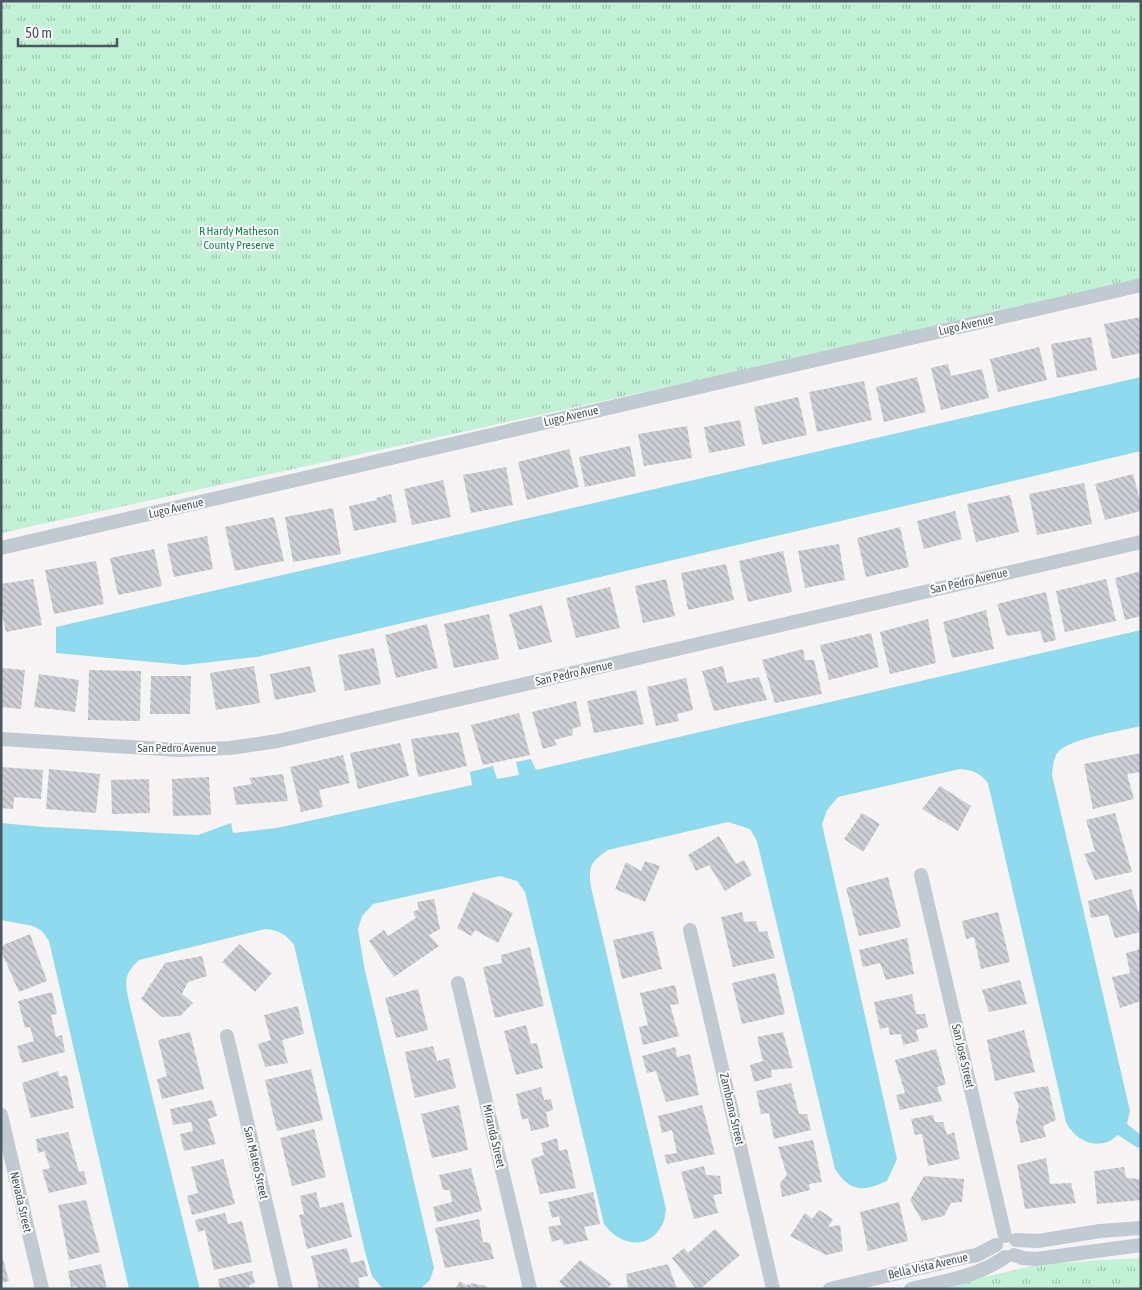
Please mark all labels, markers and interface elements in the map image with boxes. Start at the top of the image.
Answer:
scale bar [18,15,116,47]
text: 50 m [25,24,52,41]
park label: R Hardy Matheson County Preserve [199,224,279,252]
street label: Lugo Avenue [937,312,995,338]
street label: Lugo Avenue [542,403,600,429]
street label: Lugo Avenue [147,495,205,521]
street label: San Pedro Avenue [929,565,1009,597]
street label: San Pedro Avenue [534,657,614,689]
street label: San Pedro Avenue [138,741,216,755]
street label: San Jose Street [949,1023,977,1090]
street label: Zambrana Street [717,1072,747,1147]
street label: Miranda Street [480,1103,508,1170]
street label: San Mateo Street [241,1125,271,1201]
street label: Nevada Street [7,1170,35,1234]
street label: Bella Vista Avenue [887,1250,969,1282]

